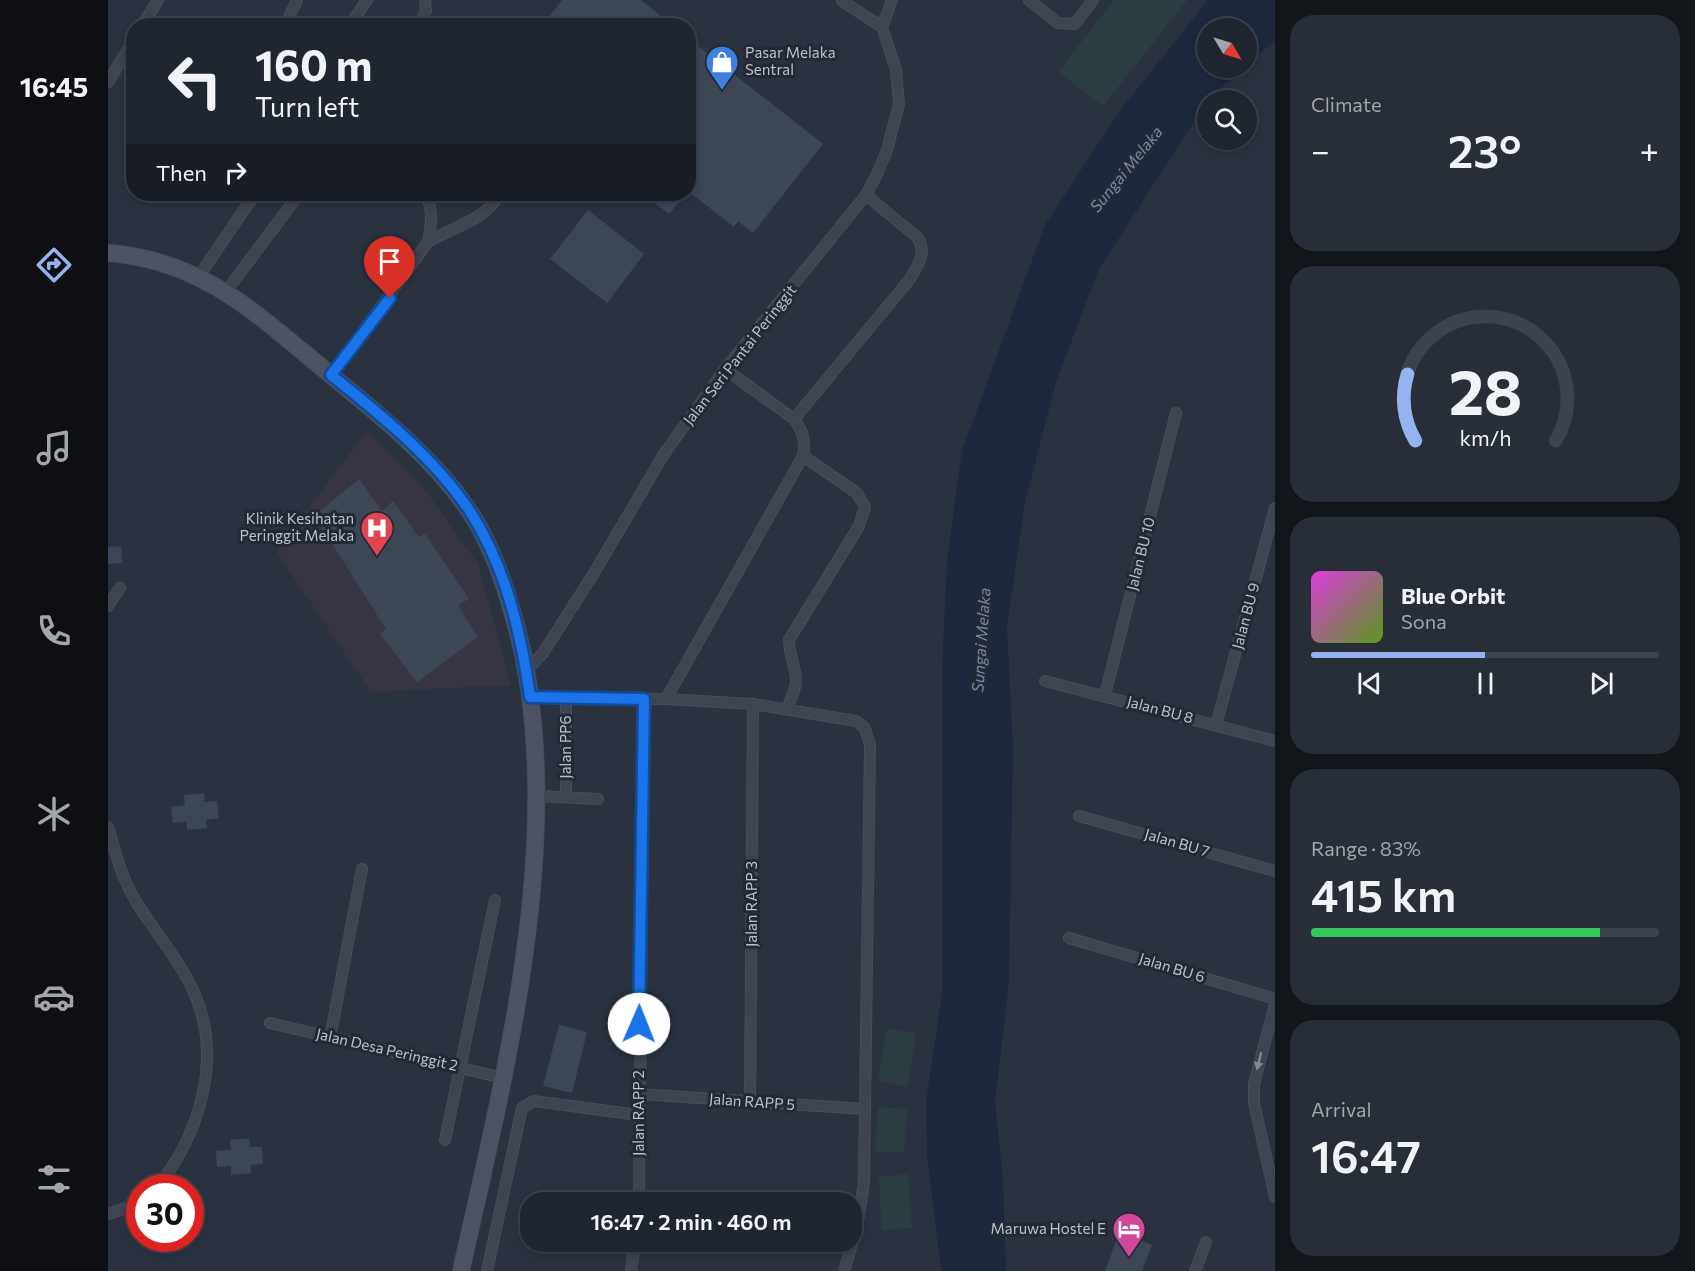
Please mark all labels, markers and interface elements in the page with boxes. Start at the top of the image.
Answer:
north arrow [1197,18,1257,78]
map controls [1197,18,1257,150]
text: 160 m [255,38,373,90]
icon: left [156,42,234,120]
place label: Pasar Melaka Sentral [745,43,836,78]
shop icon: Pasar Melaka Sentral [704,44,740,91]
text: 16:45 [20,70,88,103]
text: Turn left [255,90,359,123]
button: search [1197,90,1257,150]
text: Climate [1311,92,1381,116]
water label: Sungai Melaka [1085,122,1166,215]
text: 23° [1448,122,1521,177]
text: − [1311,129,1330,170]
text: + [1640,129,1659,170]
icon: right [219,156,252,189]
text: Then [156,159,207,186]
pin [364,236,415,298]
icon: directions [33,244,75,286]
icon: arrive [373,245,406,278]
street label: Jalan Seri Pantai Peringgit [679,281,800,428]
text: 28 [1448,352,1522,428]
text: km/h [1459,425,1511,451]
icon: music [33,427,75,469]
place label: Klinik Kesihatan Peringgit Melaka [239,509,354,544]
hospital icon: Klinik Kesihatan Peringgit Melaka [359,510,395,557]
street label: Jalan BU 10 [1122,515,1158,592]
street label: Jalan BU 9 [1228,581,1263,651]
text: Blue Orbit [1401,582,1505,609]
water label: Sungai Melaka [967,587,994,693]
text: Sona [1401,609,1447,633]
icon: phone [33,610,75,652]
icon: previous [1353,667,1386,700]
icon: pause [1469,667,1502,700]
icon: next [1585,667,1618,700]
street label: Jalan BU 8 [1125,692,1195,727]
street label: Jalan PP6 [556,715,574,779]
icon: climate [33,793,75,835]
street label: Jalan BU 7 [1143,824,1212,860]
text: Range · 83% [1311,836,1421,860]
street label: Jalan RAPP 3 [742,861,760,947]
text: 415 km [1311,866,1456,921]
street label: Jalan BU 6 [1137,949,1207,986]
icon: car [33,976,75,1018]
position arrow [607,992,671,1056]
street label: Jalan Desa Peringgit 2 [315,1024,460,1074]
one-way arrow [1254,1052,1263,1070]
street label: Jalan RAPP 2 [629,1070,647,1156]
street label: Jalan RAPP 5 [709,1089,796,1113]
text: Arrival [1311,1097,1372,1121]
text: 16:47 [1311,1127,1421,1182]
icon: filters [33,1158,75,1200]
speed limit sign: 30 [126,1174,204,1252]
text: 16:47 · 2 min · 460 m [590,1208,792,1235]
hotel icon: Maruwa Hostel E [1111,1211,1147,1258]
place label: Maruwa Hostel E [991,1219,1106,1237]

